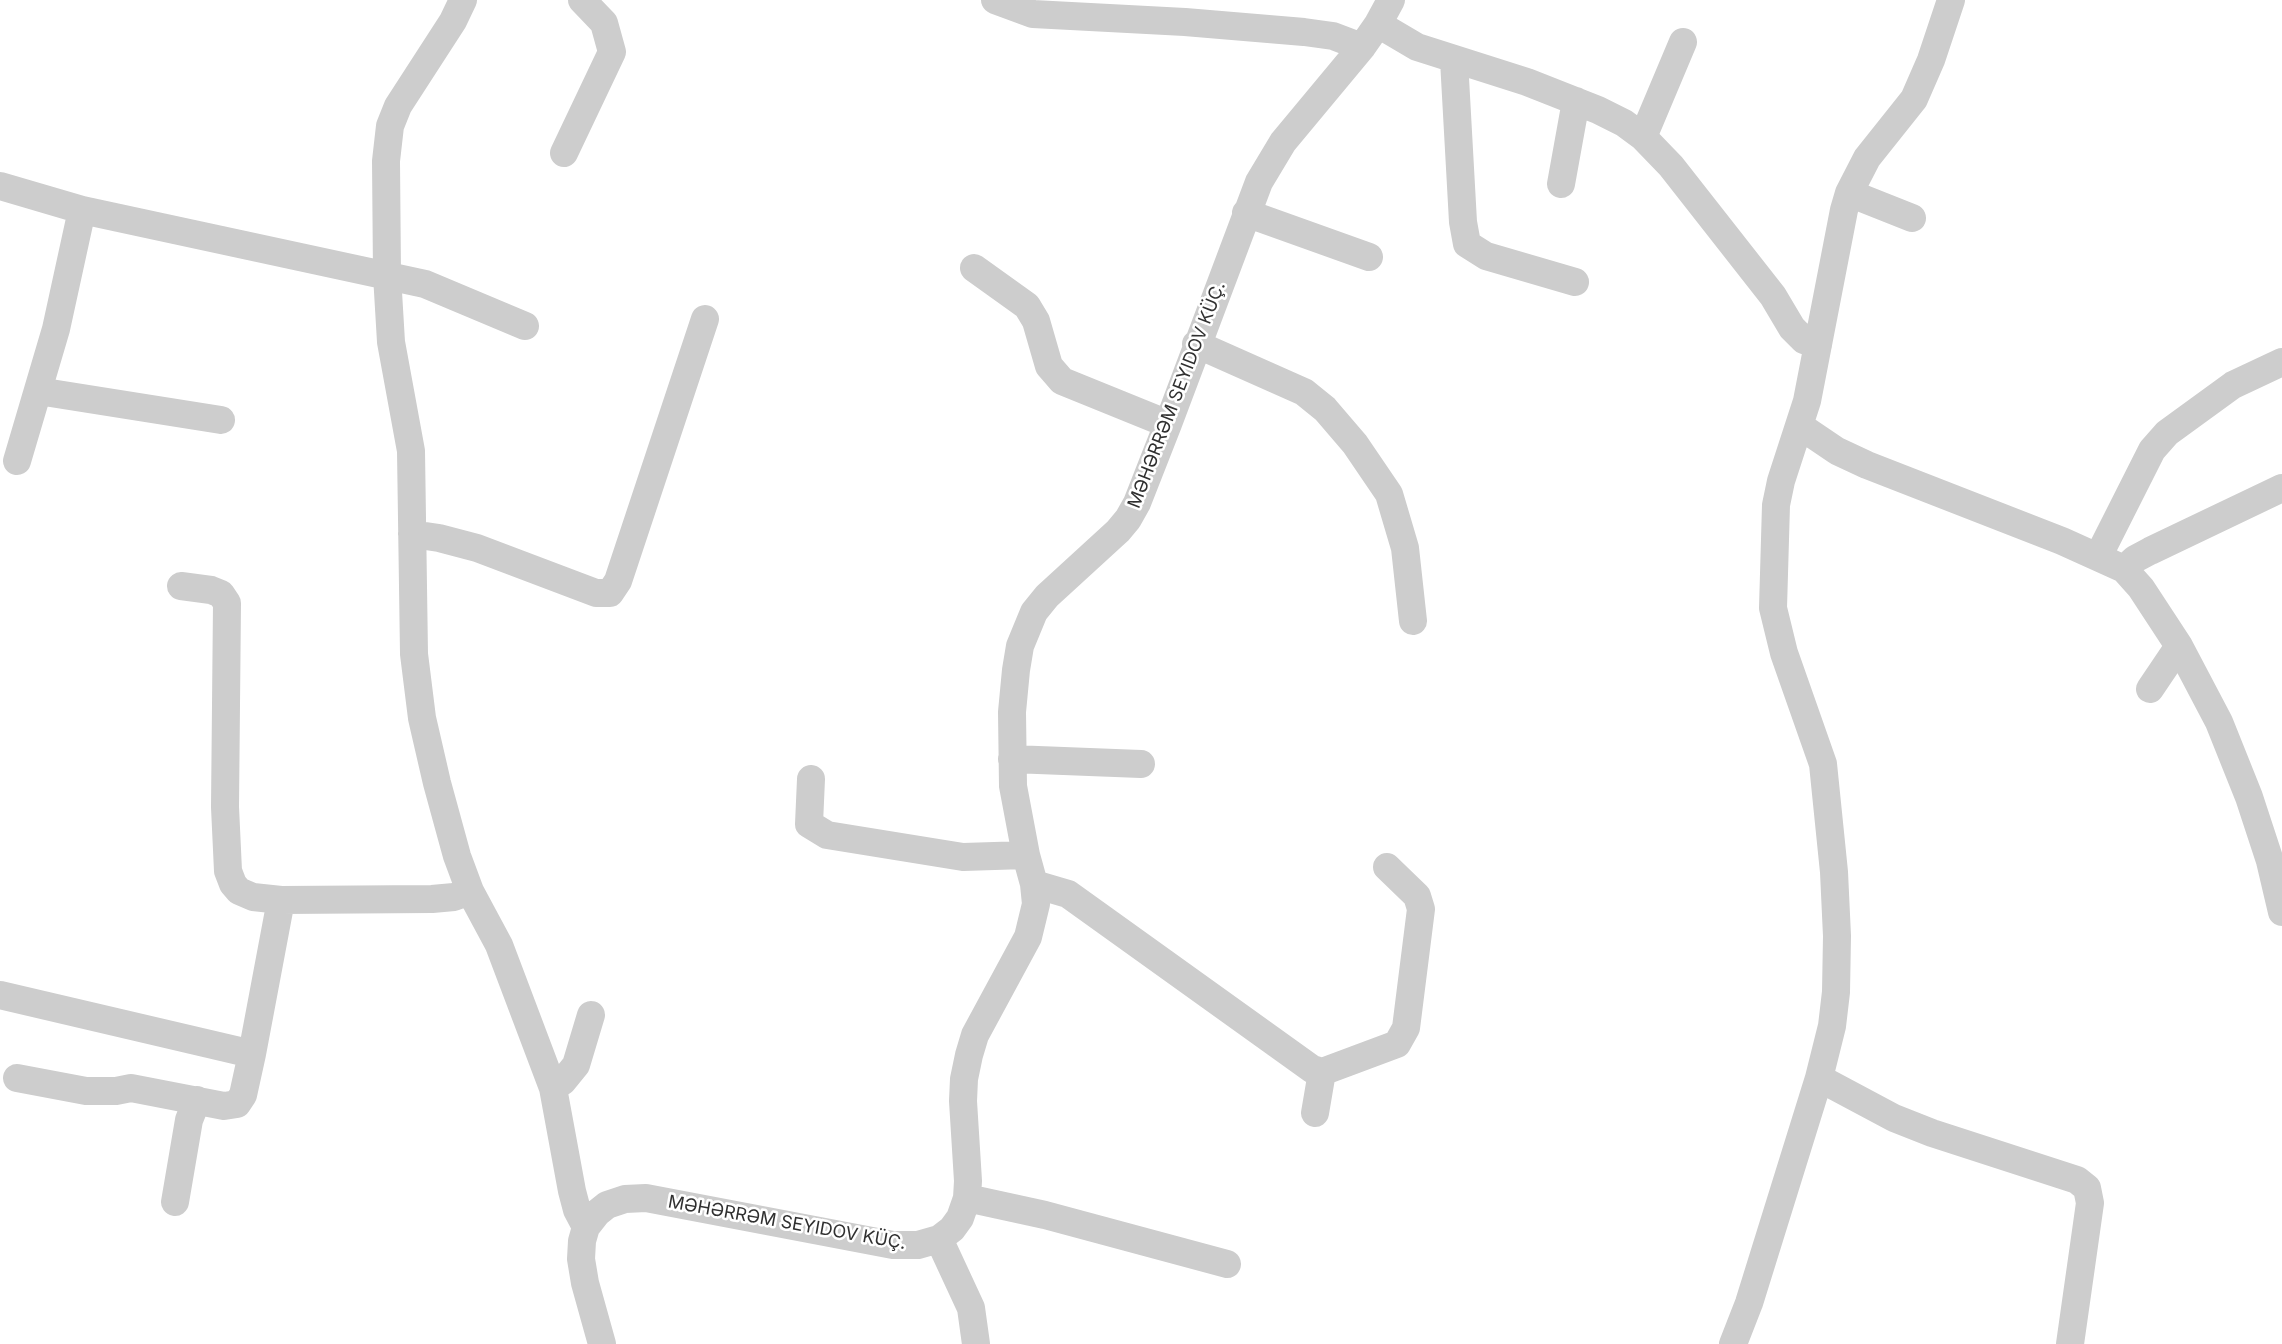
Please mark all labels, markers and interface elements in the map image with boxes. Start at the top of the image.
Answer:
street label: MƏHƏRRƏM SEYIDOV KÜÇ. [1124,278,1230,512]
street label: MƏHƏRRƏM SEYIDOV KÜÇ. [666,1191,908,1255]

